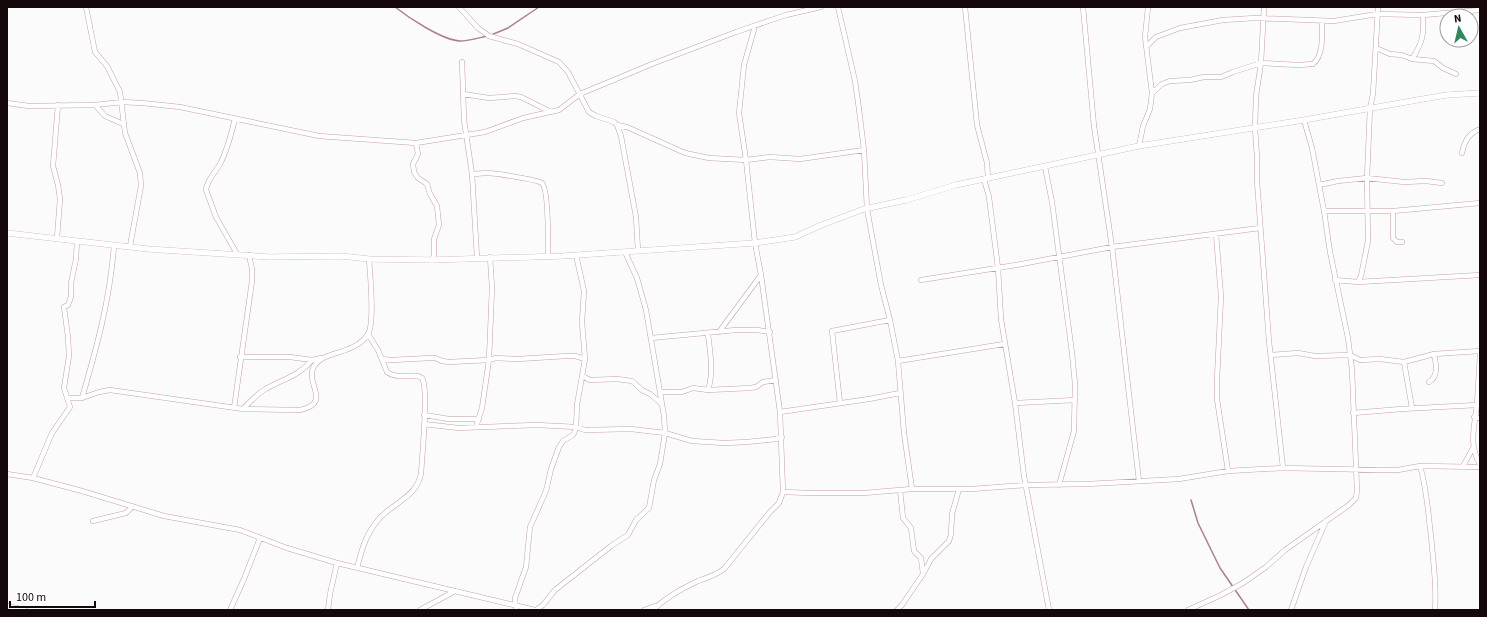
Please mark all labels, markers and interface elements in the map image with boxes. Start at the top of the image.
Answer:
north arrow [1439,8,1479,48]
text: N [1453,11,1462,27]
scale bar [10,583,95,609]
text: 100 m [16,589,46,606]

